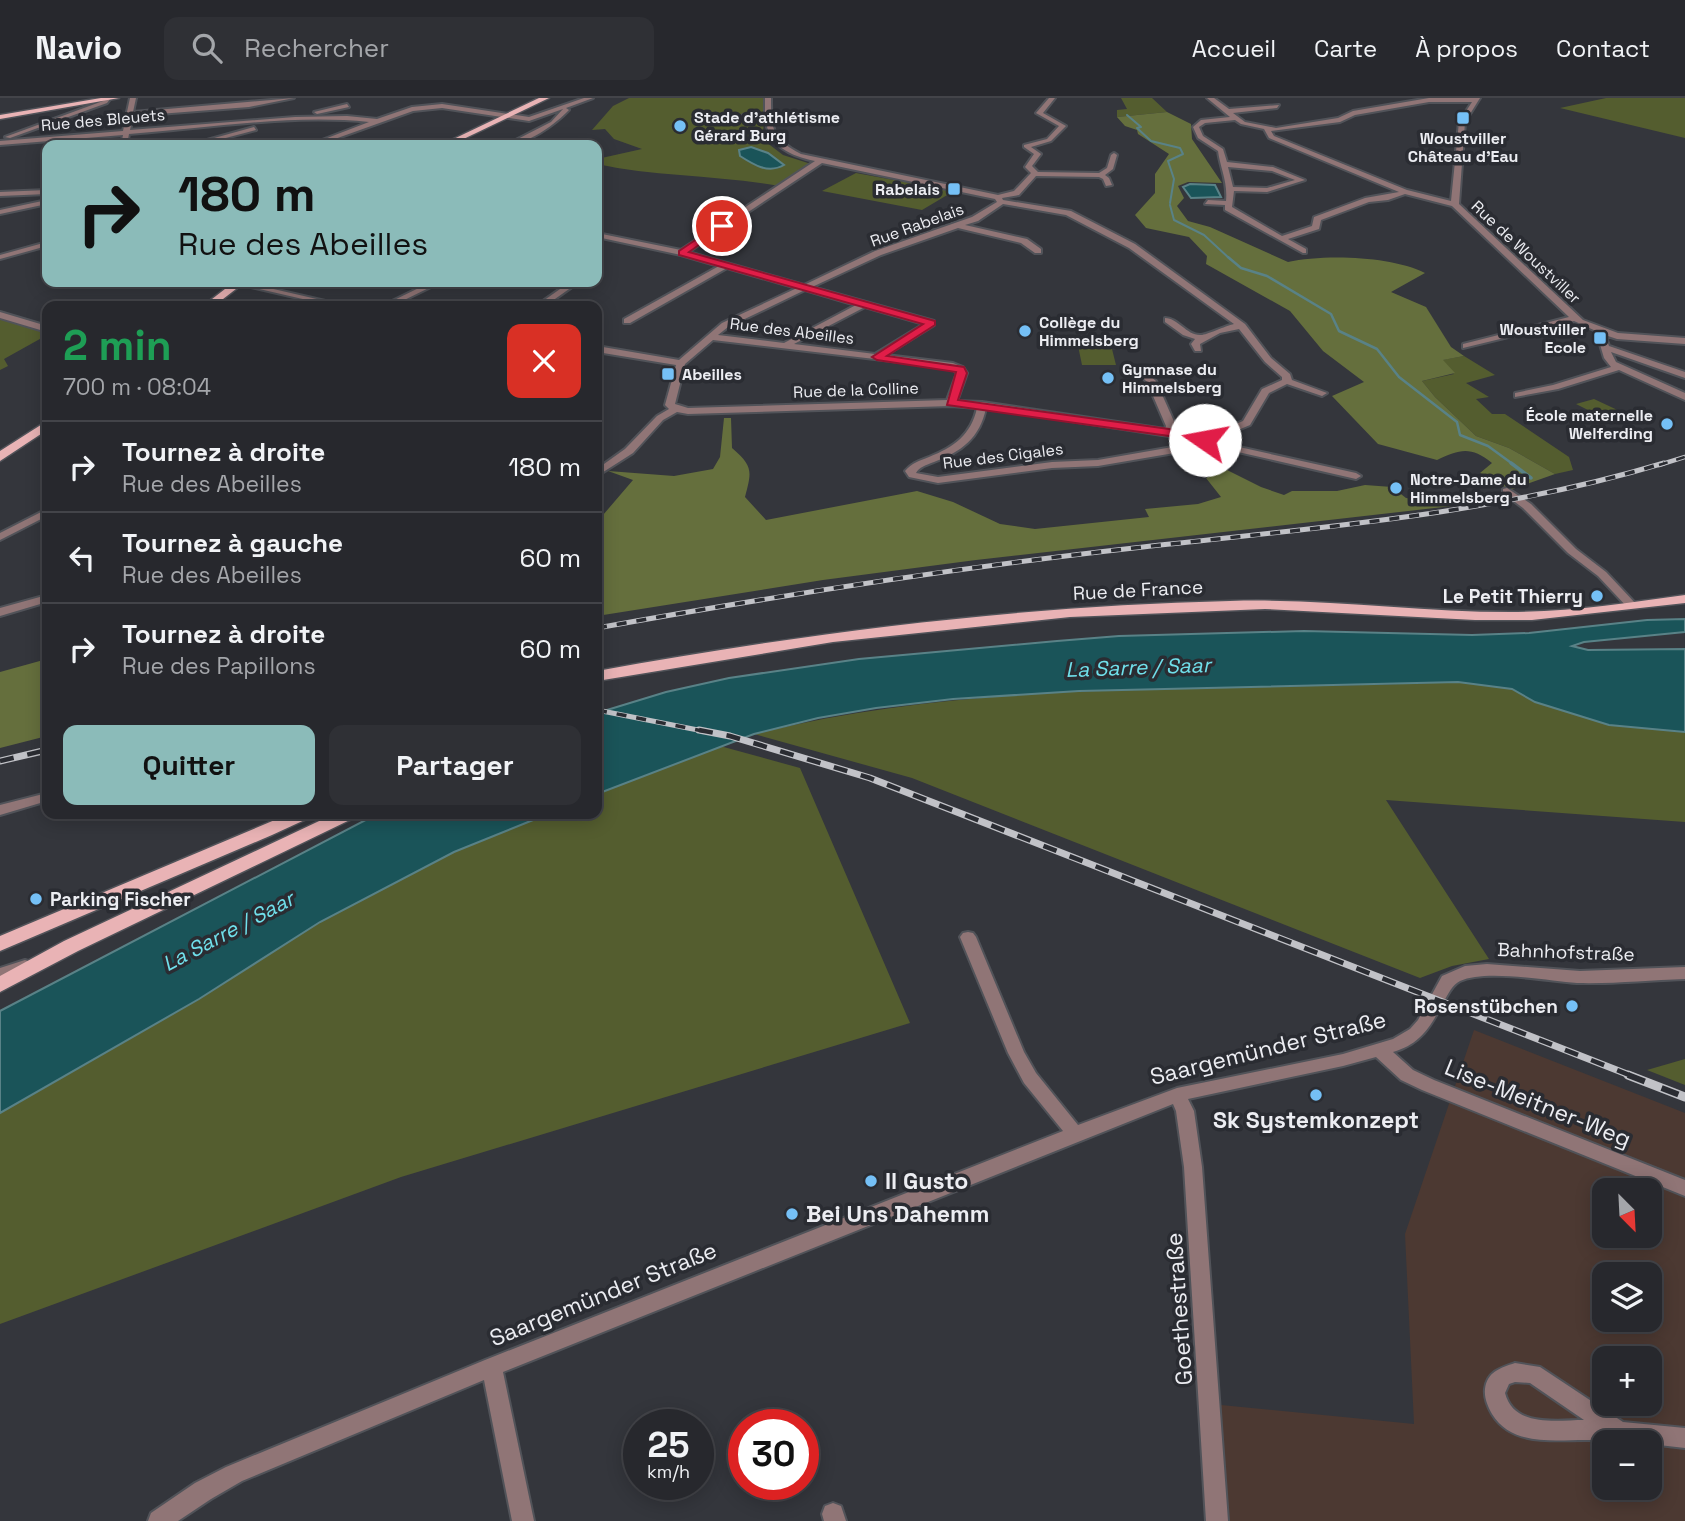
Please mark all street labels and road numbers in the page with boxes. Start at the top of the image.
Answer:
street label: Rue des Bleuets [40,104,166,136]
street label: Rue de Woustviller [1467,196,1585,308]
street label: Rue Rabelais [867,198,967,252]
street label: Rue des Abeilles [729,313,855,349]
street label: Rue de la Colline [793,377,919,403]
street label: Rue des Cigales [942,438,1064,474]
street label: Rue de France [1072,574,1204,606]
street label: Bahnhofstraße [1497,937,1635,967]
street label: Saargemünder Straße [1147,1004,1389,1092]
street label: Lise-Meitner-Weg [1440,1052,1636,1154]
street label: Goethestraße [1159,1232,1199,1386]
street label: Saargemünder Straße [485,1235,721,1353]

